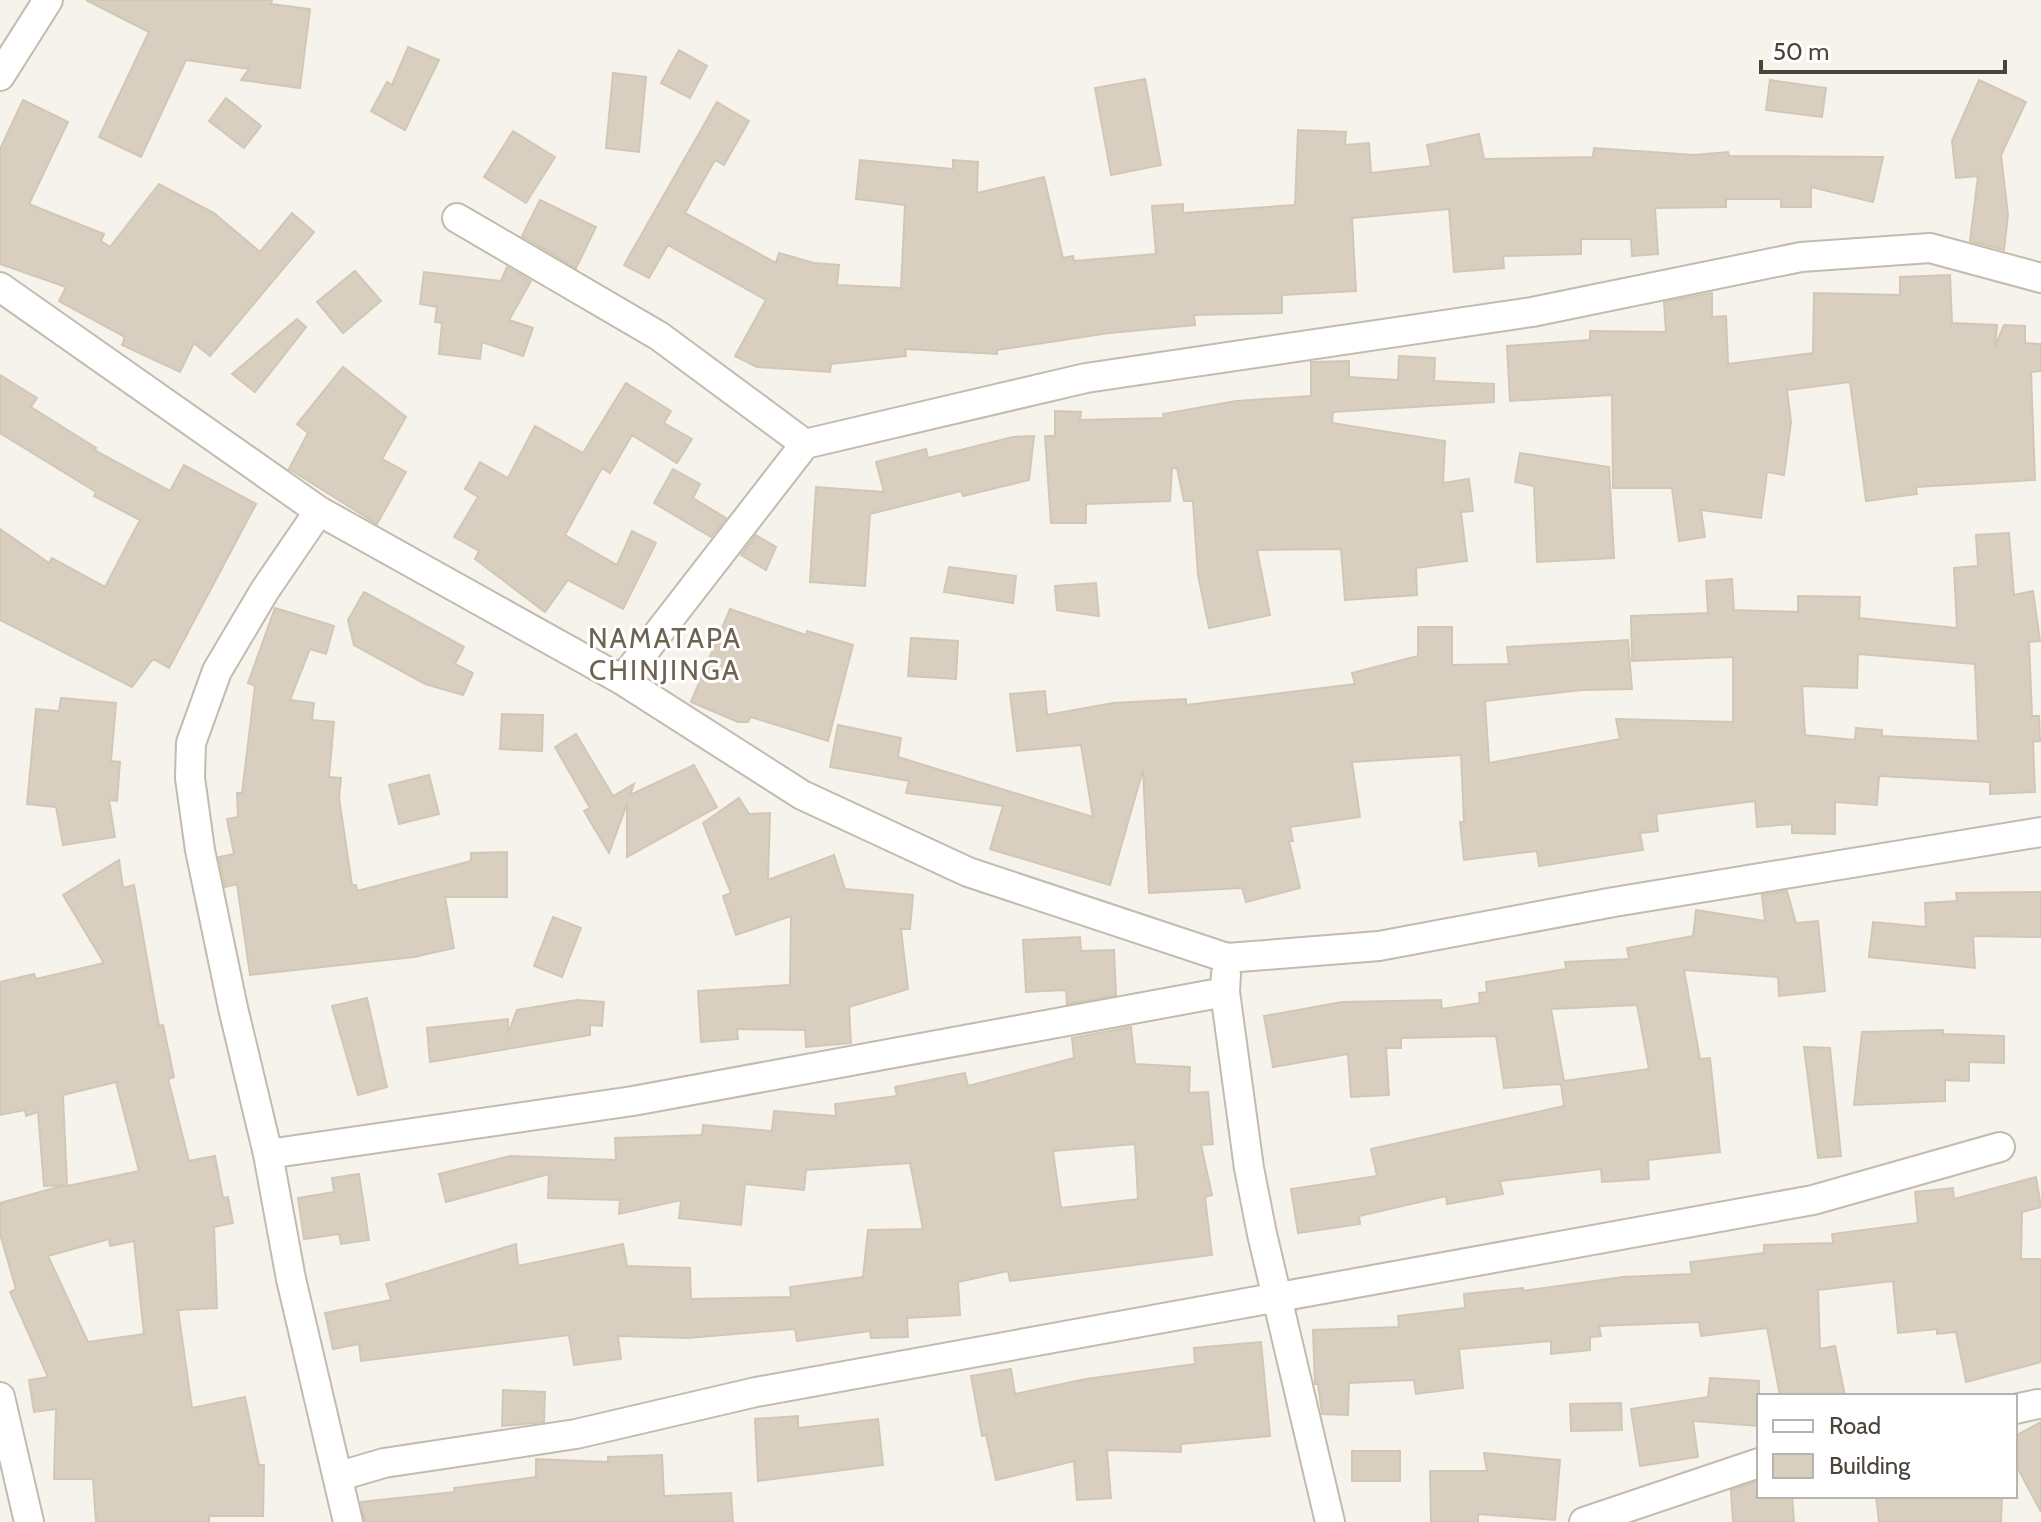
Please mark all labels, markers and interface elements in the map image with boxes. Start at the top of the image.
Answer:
scale bar [1761,24,2005,74]
text: 50 m [1773,37,1829,66]
district label: NAMATAPA CHINJINGA [588,621,742,687]
legend [1757,1394,2017,1498]
text: Road [1829,1411,1881,1440]
text: Building [1829,1451,1911,1480]

